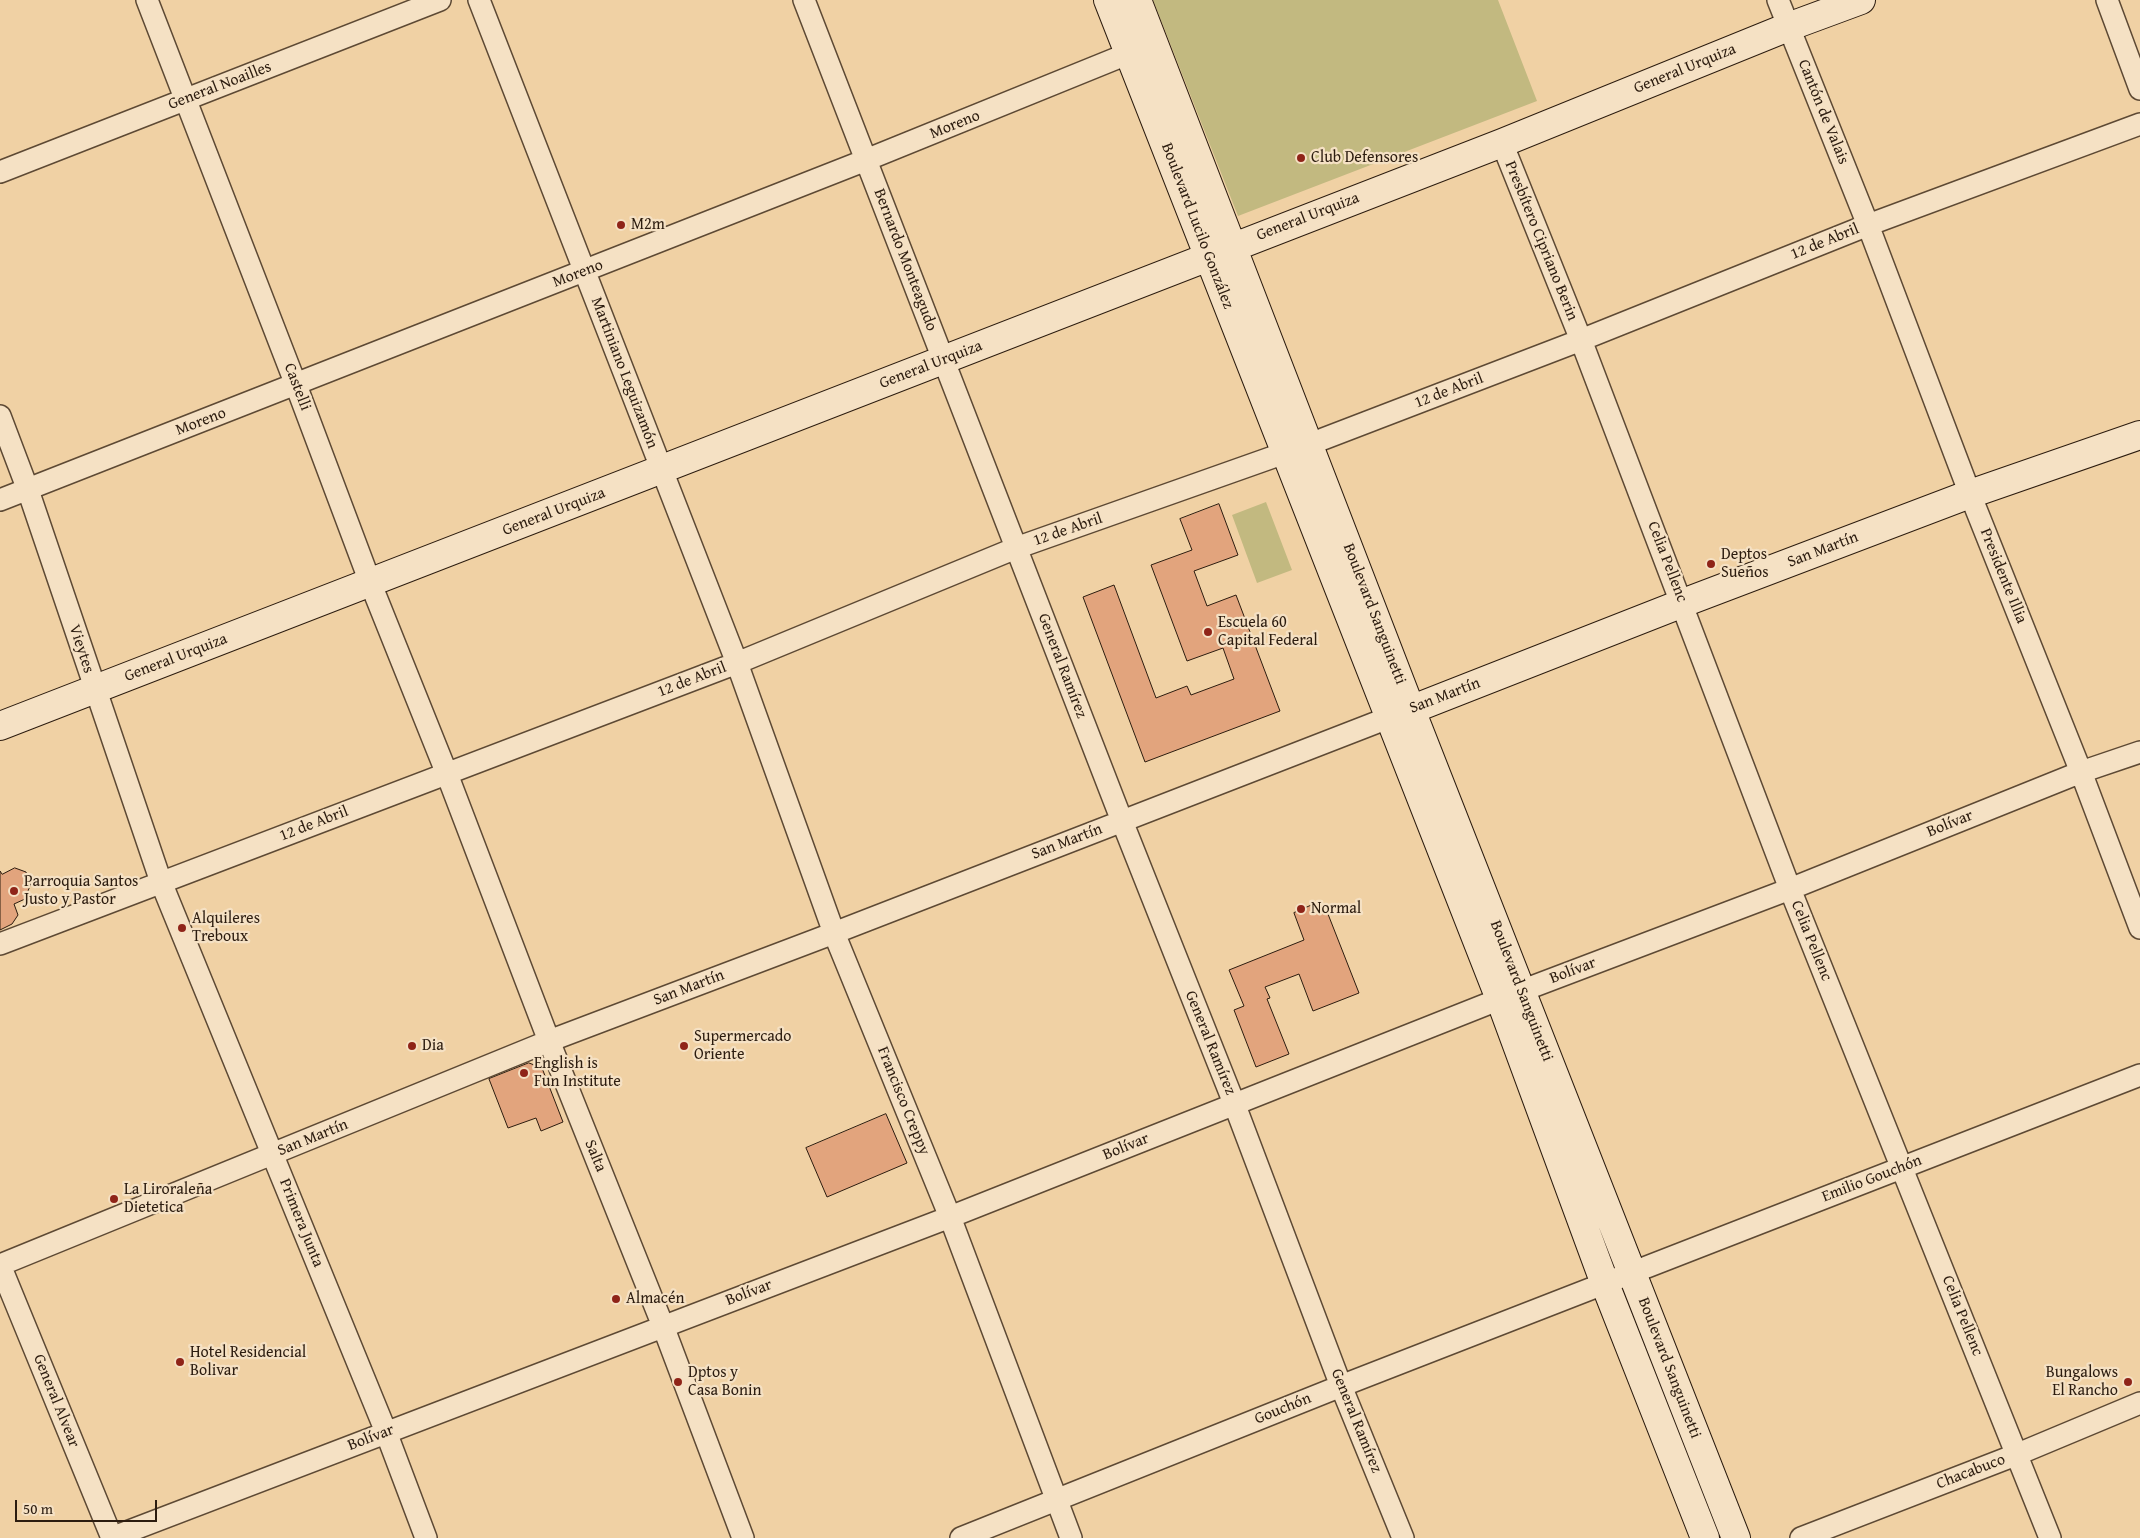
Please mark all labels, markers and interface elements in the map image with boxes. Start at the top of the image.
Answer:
street label: General Urquiza [1631,40,1739,98]
street label: Cantón de Valais [1793,57,1853,167]
street label: General Noailles [166,58,274,114]
street label: Moreno [927,106,983,144]
street label: Boulevard Lucilo González [1157,140,1237,312]
place label: Club Defensores [1311,148,1418,168]
marker: Club Defensores [1295,152,1307,164]
street label: Presbítero Cipriano Berin [1500,158,1582,324]
street label: Bernardo Monteagudo [869,186,941,334]
street label: General Urquiza [1254,189,1362,245]
place label: M2m [631,215,665,235]
marker: M2m [615,219,627,231]
street label: 12 de Abril [1788,220,1862,264]
street label: Moreno [550,256,606,292]
street label: Martiniano Leguizamón [586,295,662,451]
street label: General Urquiza [877,337,985,393]
street label: Castelli [279,361,315,413]
street label: 12 de Abril [1412,369,1486,413]
street label: Moreno [173,404,229,440]
street label: General Urquiza [500,484,608,540]
street label: 12 de Abril [1031,509,1105,551]
street label: Celia Pellenc [1643,519,1691,605]
street label: Presidente Illia [1975,526,2031,626]
street label: San Martín [1785,528,1861,572]
street label: Boulevard Sanguinetti [1338,541,1410,687]
place label: Deptos Sueños [1721,545,1768,583]
marker: Deptos Sueños [1705,558,1717,570]
street label: General Ramírez [1033,611,1091,721]
place label: Escuela 60 Capital Federal [1218,613,1318,651]
street label: Vieytes [64,622,98,676]
marker: Escuela 60 Capital Federal [1202,626,1214,638]
street label: General Urquiza [122,630,230,686]
street label: 12 de Abril [655,658,729,702]
street label: San Martín [1407,674,1483,718]
street label: 12 de Abril [277,802,351,846]
street label: Bolívar [1924,806,1976,842]
street label: San Martín [1029,820,1105,864]
place label: Parroquia Santos Justo y Pastor [24,872,138,910]
marker: Parroquia Santos Justo y Pastor [8,885,20,897]
street label: Celia Pellenc [1786,898,1836,984]
place label: Normal [1311,899,1361,919]
marker: Normal [1295,903,1307,915]
place label: Alquileres Treboux [192,909,260,947]
street label: Boulevard Sanguinetti [1485,918,1557,1064]
marker: Alquileres Treboux [176,922,188,934]
street label: Bolívar [1547,953,1599,989]
street label: San Martín [651,966,727,1010]
street label: General Ramírez [1180,988,1240,1098]
place label: Supermercado Oriente [694,1027,791,1065]
place label: Dia [422,1036,444,1056]
marker: Dia [406,1040,418,1052]
marker: Supermercado Oriente [678,1040,690,1052]
street label: Francisco Creppy [873,1044,933,1158]
place label: English is Fun Institute [534,1054,621,1092]
marker: English is Fun Institute [518,1067,530,1079]
street label: San Martín [275,1115,351,1161]
street label: Bolívar [1100,1129,1152,1165]
street label: Salta [580,1137,610,1175]
street label: Emilio Gouchón [1819,1151,1925,1207]
street label: Primera Junta [275,1176,327,1270]
place label: La Liroraleña Dietetica [124,1180,212,1218]
marker: La Liroraleña Dietetica [108,1193,120,1205]
street label: Celia Pellenc [1937,1273,1987,1359]
street label: Bolívar [723,1275,775,1311]
place label: Almacén [626,1289,684,1309]
marker: Almacén [610,1293,622,1305]
street label: Boulevard Sanguinetti [1633,1295,1705,1441]
place label: Hotel Residencial Bolivar [190,1343,306,1381]
street label: General Alvear [29,1352,83,1450]
marker: Hotel Residencial Bolivar [174,1356,186,1368]
place label: Dptos y Casa Bonin [688,1363,761,1401]
place label: Bungalows El Rancho [2046,1363,2118,1401]
street label: General Ramírez [1326,1366,1386,1476]
marker: Dptos y Casa Bonin [672,1376,684,1388]
marker: Bungalows El Rancho [2122,1376,2134,1388]
street label: Gouchón [1252,1389,1314,1429]
street label: Bolívar [345,1420,397,1456]
street label: Chacabuco [1934,1450,2008,1494]
scale bar [18,1490,160,1522]
text: 50 m [23,1498,53,1519]

